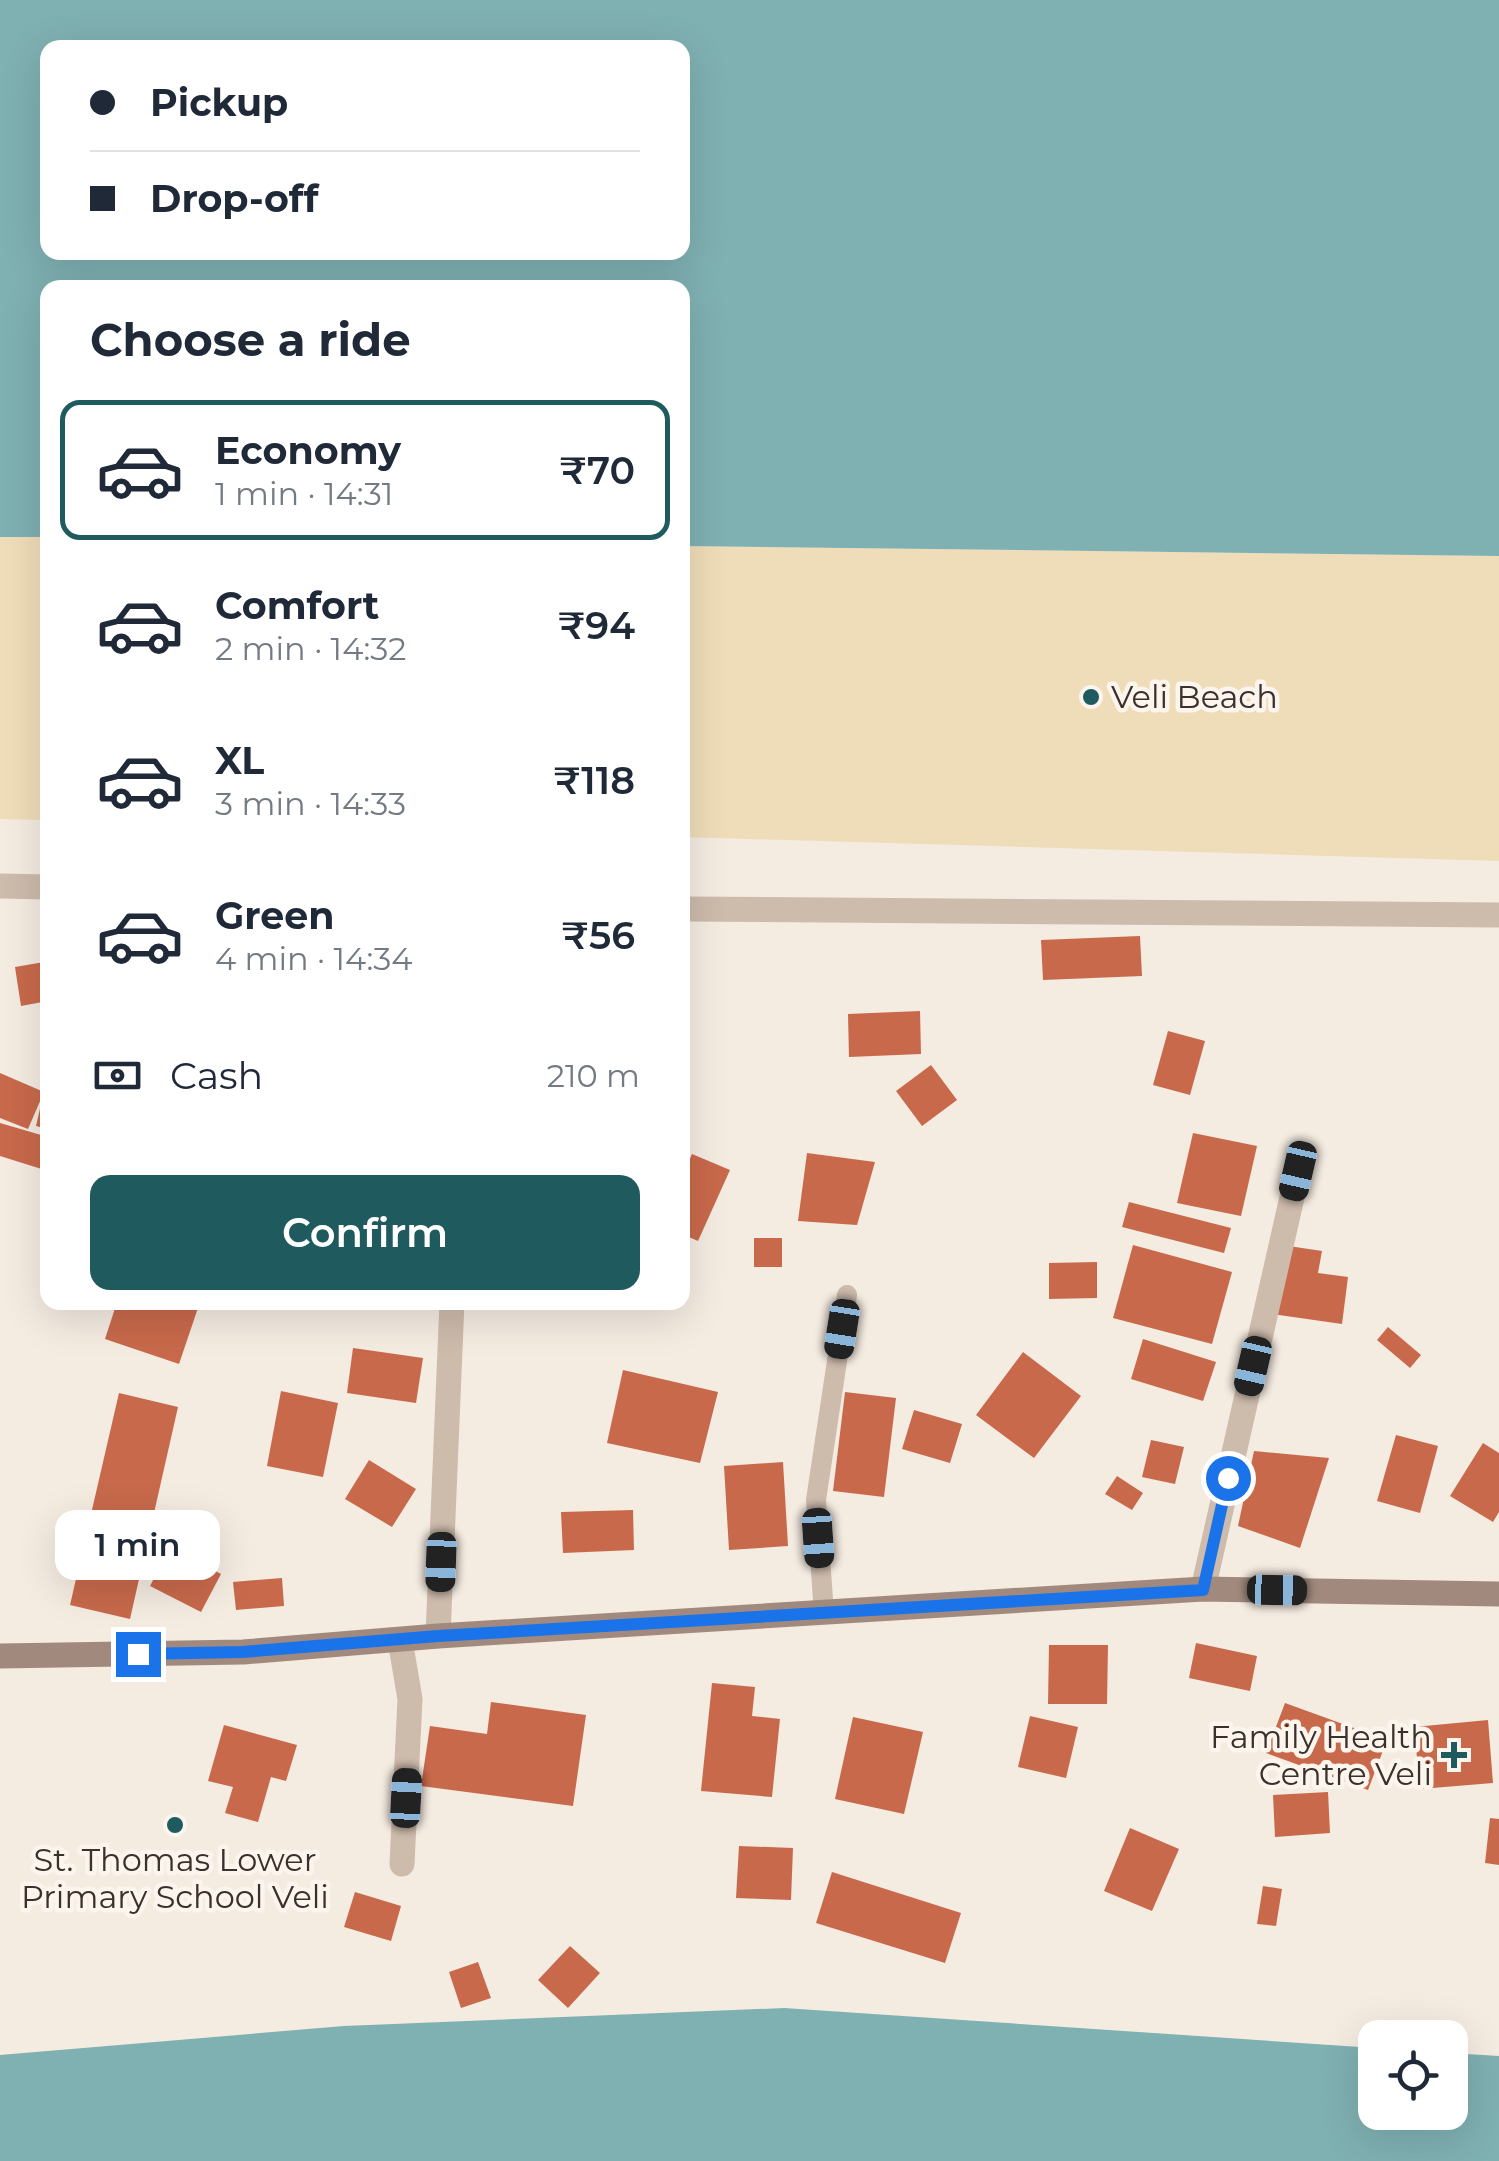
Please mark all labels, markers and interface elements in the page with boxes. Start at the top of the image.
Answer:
text: Pickup [150,79,288,126]
text: Drop-off [150,175,319,222]
text: Choose a ride [90,312,411,367]
icon: car [95,425,185,515]
text: Economy [215,427,401,474]
text: ₹70 [559,447,635,494]
text: 1 min · 14:31 [215,474,393,513]
icon: car [95,580,185,670]
text: Comfort [215,582,379,629]
text: ₹94 [558,602,635,649]
text: 2 min · 14:32 [215,629,406,668]
place label: Veli Beach [1111,677,1278,716]
marker: Veli Beach [1080,686,1102,708]
icon: car [95,735,185,825]
text: XL [215,737,264,784]
text: ₹118 [553,757,635,804]
text: 3 min · 14:33 [215,784,406,823]
icon: car [95,890,185,980]
text: Green [215,892,335,939]
text: ₹56 [562,912,635,959]
text: 4 min · 14:34 [215,939,412,978]
icon: cash [90,1048,145,1103]
text: Cash [170,1052,263,1099]
text: 210 m [547,1056,640,1095]
car [1277,1138,1319,1204]
button: Confirm [90,1175,640,1290]
car [822,1297,862,1361]
car [1232,1333,1274,1399]
route start [1206,1456,1251,1501]
car [801,1507,835,1569]
callout: 1 min [56,1509,220,1579]
text: 1 min [95,1525,180,1564]
car [425,1531,457,1593]
car [1247,1574,1307,1606]
route end [116,1632,161,1677]
place label: Family Health Centre Veli [1210,1717,1432,1793]
marker: Family Health Centre Veli [1441,1742,1467,1768]
car [389,1767,423,1829]
marker: St. Thomas Lower Primary School Veli [164,1814,186,1836]
place label: St. Thomas Lower Primary School Veli [21,1840,329,1916]
map controls [1358,2020,1468,2130]
button: locate [1358,2020,1468,2130]

